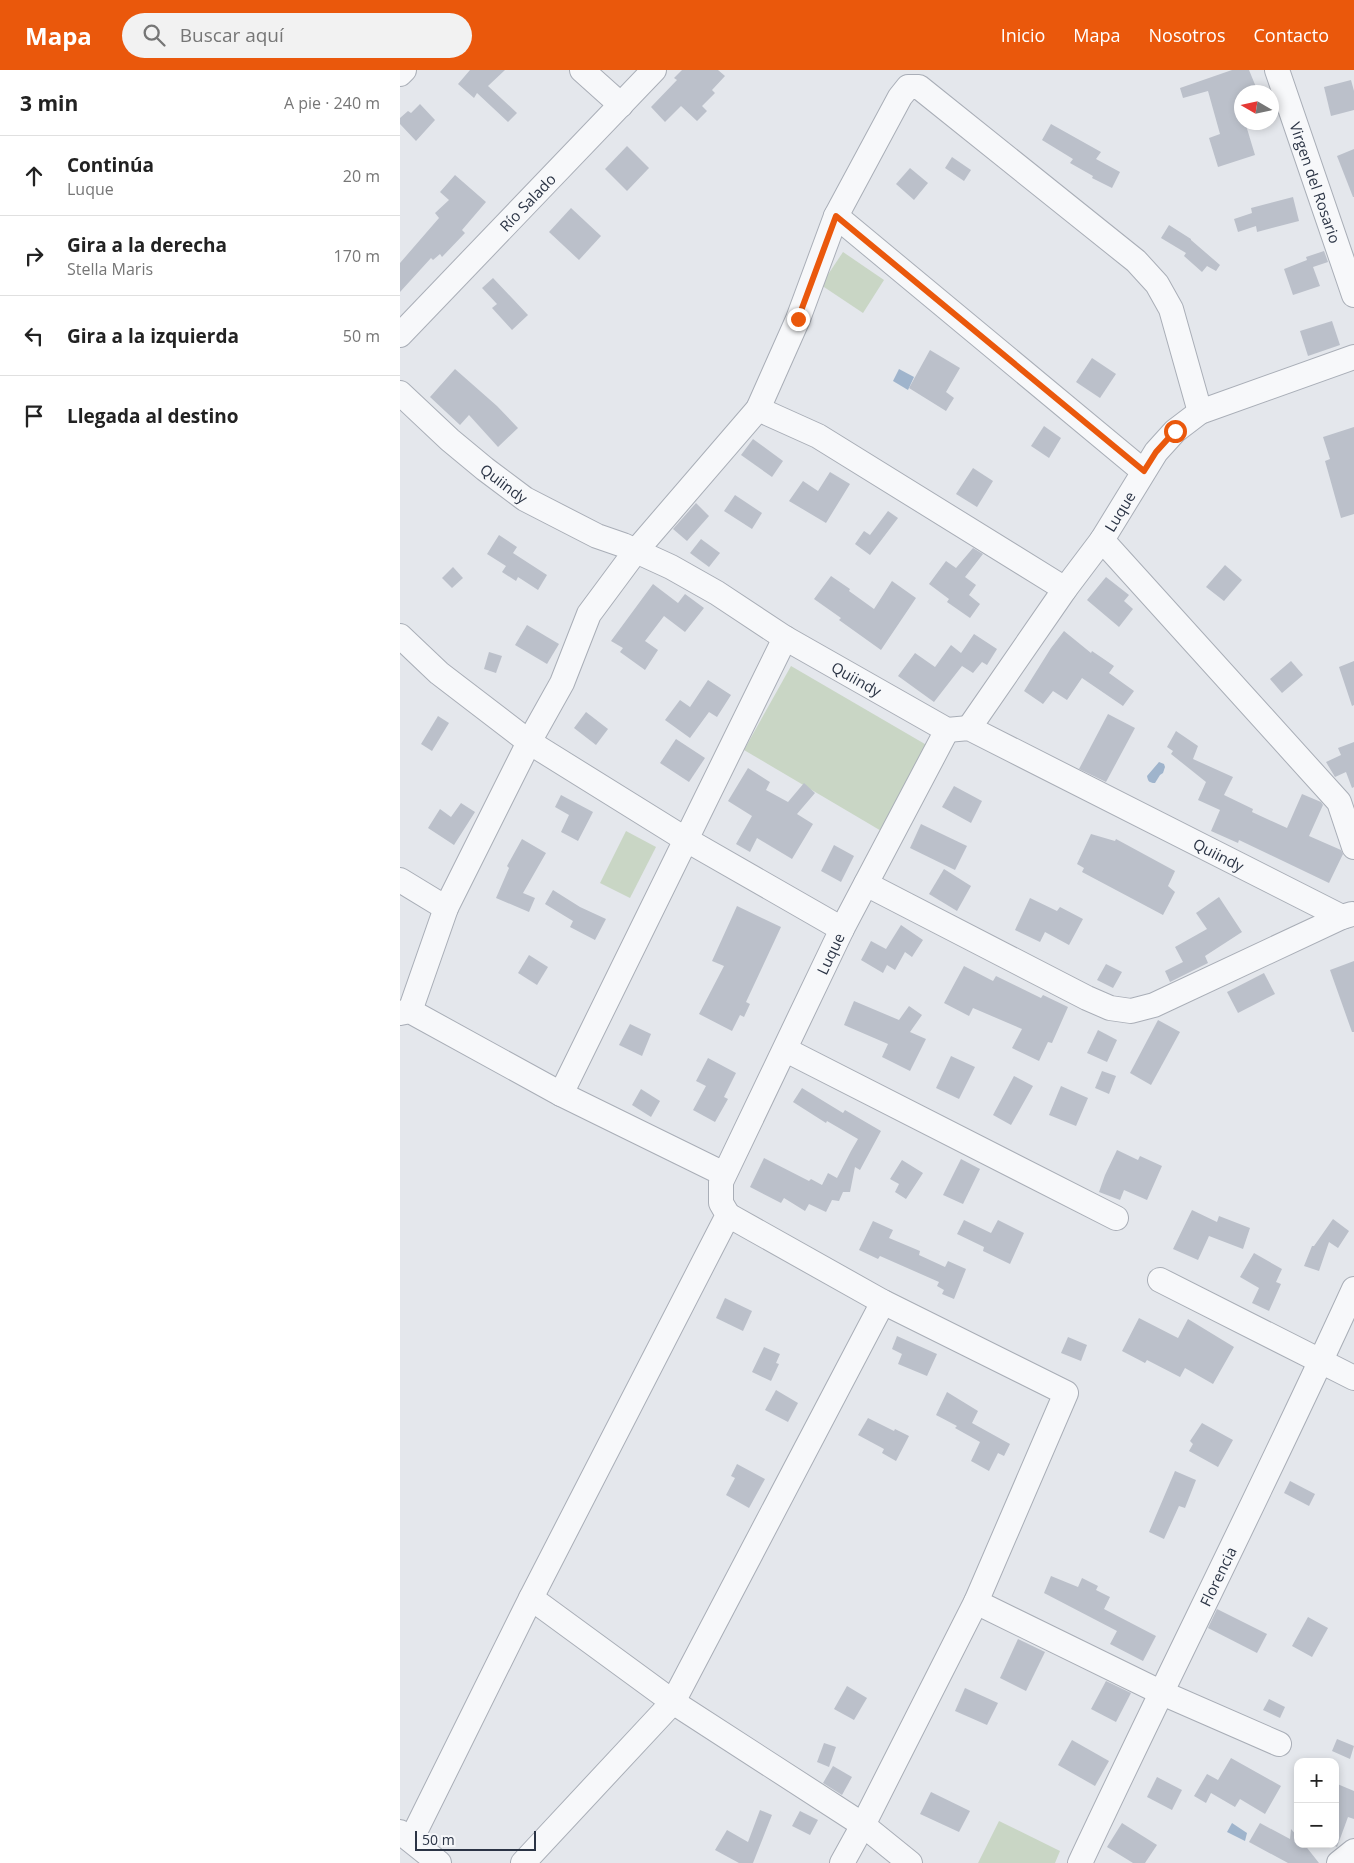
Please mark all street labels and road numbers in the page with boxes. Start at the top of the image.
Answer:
street label: Virgen del Rosario [1286,119,1346,246]
street label: Río Salado [495,169,560,235]
street label: Quiindy [476,459,532,508]
street label: Luque [1100,487,1140,535]
street label: Quiindy [828,657,886,701]
street label: Quiindy [1190,833,1248,876]
street label: Luque [812,929,849,978]
street label: Florencia [1195,1543,1241,1609]

